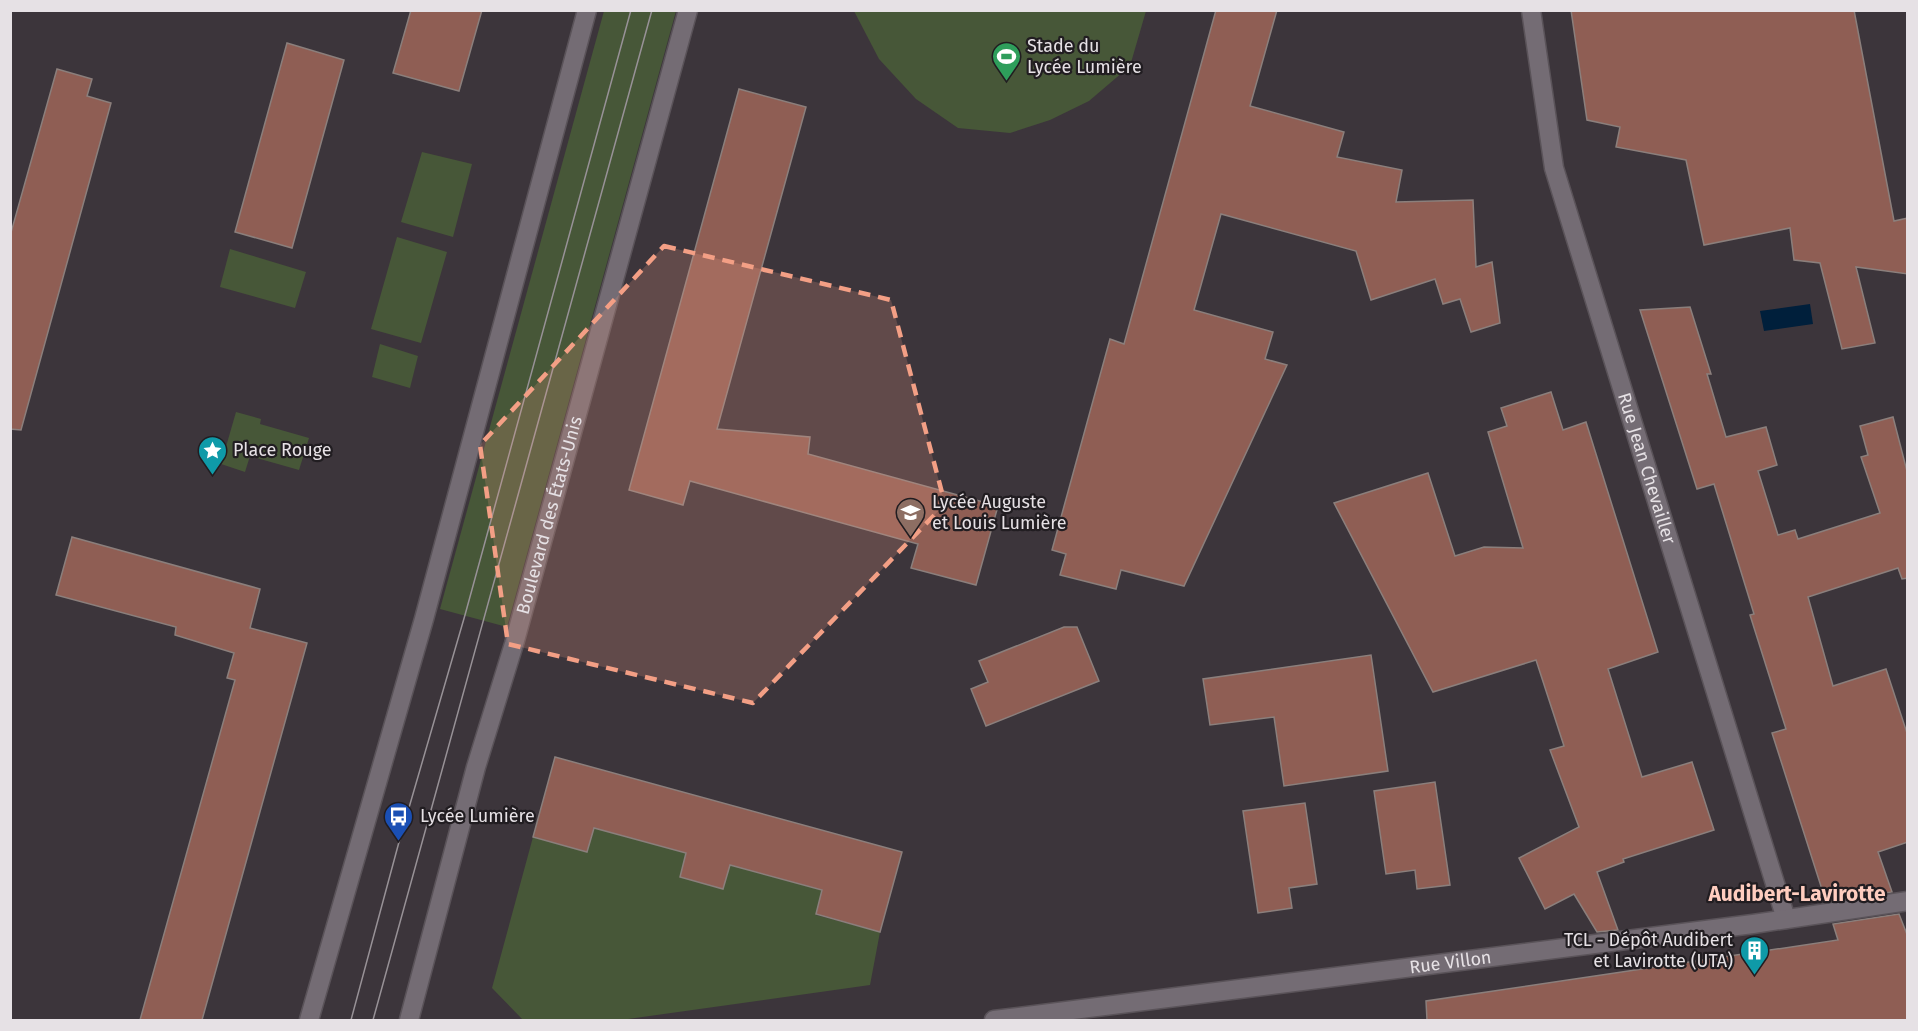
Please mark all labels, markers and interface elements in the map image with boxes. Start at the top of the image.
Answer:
place label: Stade du Lycée Lumière [1027,35,1142,78]
sports icon: Stade du Lycée Lumière [990,40,1022,82]
street label: Rue Jean Chevailler [1613,390,1680,547]
street label: Boulevard des États-Unis [512,414,587,617]
place icon: Place Rouge [196,434,228,476]
place label: Place Rouge [233,439,332,461]
place label: Lycée Auguste et Louis Lumière [932,491,1067,534]
school or university icon: Lycée Auguste et Louis Lumière [895,496,927,538]
bus stop icon: Lycée Lumière [383,800,415,842]
place label: Lycée Lumière [420,805,535,827]
district label: Audibert-Lavirotte [1707,881,1886,907]
place label: TCL - Dépôt Audibert et Lavirotte (UTA) [1564,929,1733,972]
building icon: TCL - Dépôt Audibert et Lavirotte (UTA) [1738,934,1770,976]
street label: Rue Villon [1408,946,1493,978]

